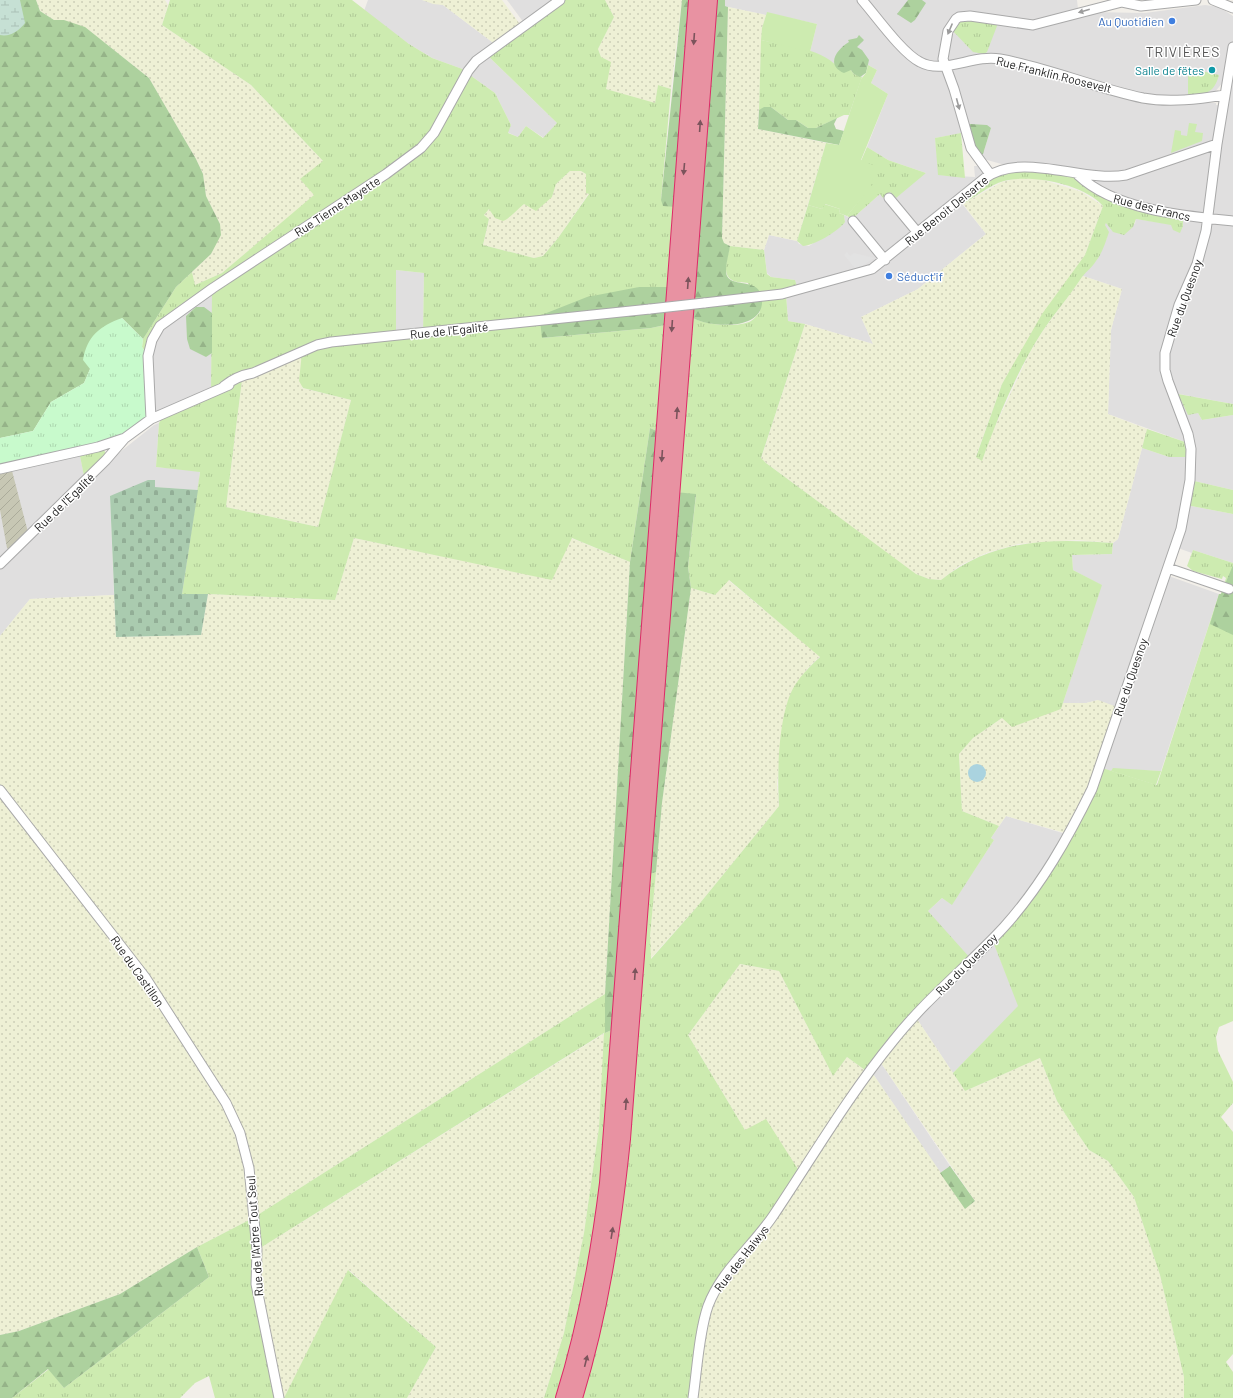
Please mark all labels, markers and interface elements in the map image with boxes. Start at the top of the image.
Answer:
one-way arrow [1078,9,1091,15]
place label: Au Quotidien [1098,14,1164,28]
marker: Au Quotidien [1167,16,1177,26]
one-way arrow [947,24,953,35]
one-way arrow [690,33,697,45]
district label: TRIVIÈRES [1146,43,1220,60]
street label: Rue Franklin Roosevelt [995,53,1113,95]
place label: Salle de fëtes [1135,63,1204,77]
marker: Salle de fëtes [1207,65,1217,75]
one-way arrow [955,98,961,110]
one-way arrow [697,120,704,132]
one-way arrow [681,163,688,175]
street label: Rue Benoit Delsarte [902,172,990,248]
street label: Rue Tierne Mayette [291,173,383,239]
street label: Rue des Francs [1112,191,1192,223]
street label: Rue du Quesnoy [1163,257,1205,339]
place label: Séduct'if [897,269,943,283]
marker: Séduct'if [884,271,894,281]
one-way arrow [685,277,692,289]
street label: Rue de l'Egalité [409,319,489,341]
one-way arrow [668,320,675,332]
one-way arrow [674,407,681,419]
one-way arrow [659,450,666,462]
street label: Rue de l'Egalité [31,470,97,534]
street label: Rue du Quesnoy [1110,636,1150,718]
street label: Rue du Quesnoy [932,930,1000,998]
street label: Rue du Castillon [108,933,168,1009]
one-way arrow [632,968,639,980]
one-way arrow [622,1098,629,1110]
street label: Rue de l'Arbre Tout Seul [243,1175,265,1297]
street label: Rue des Haiwys [711,1222,771,1294]
one-way arrow [609,1227,615,1239]
one-way arrow [583,1354,589,1367]

